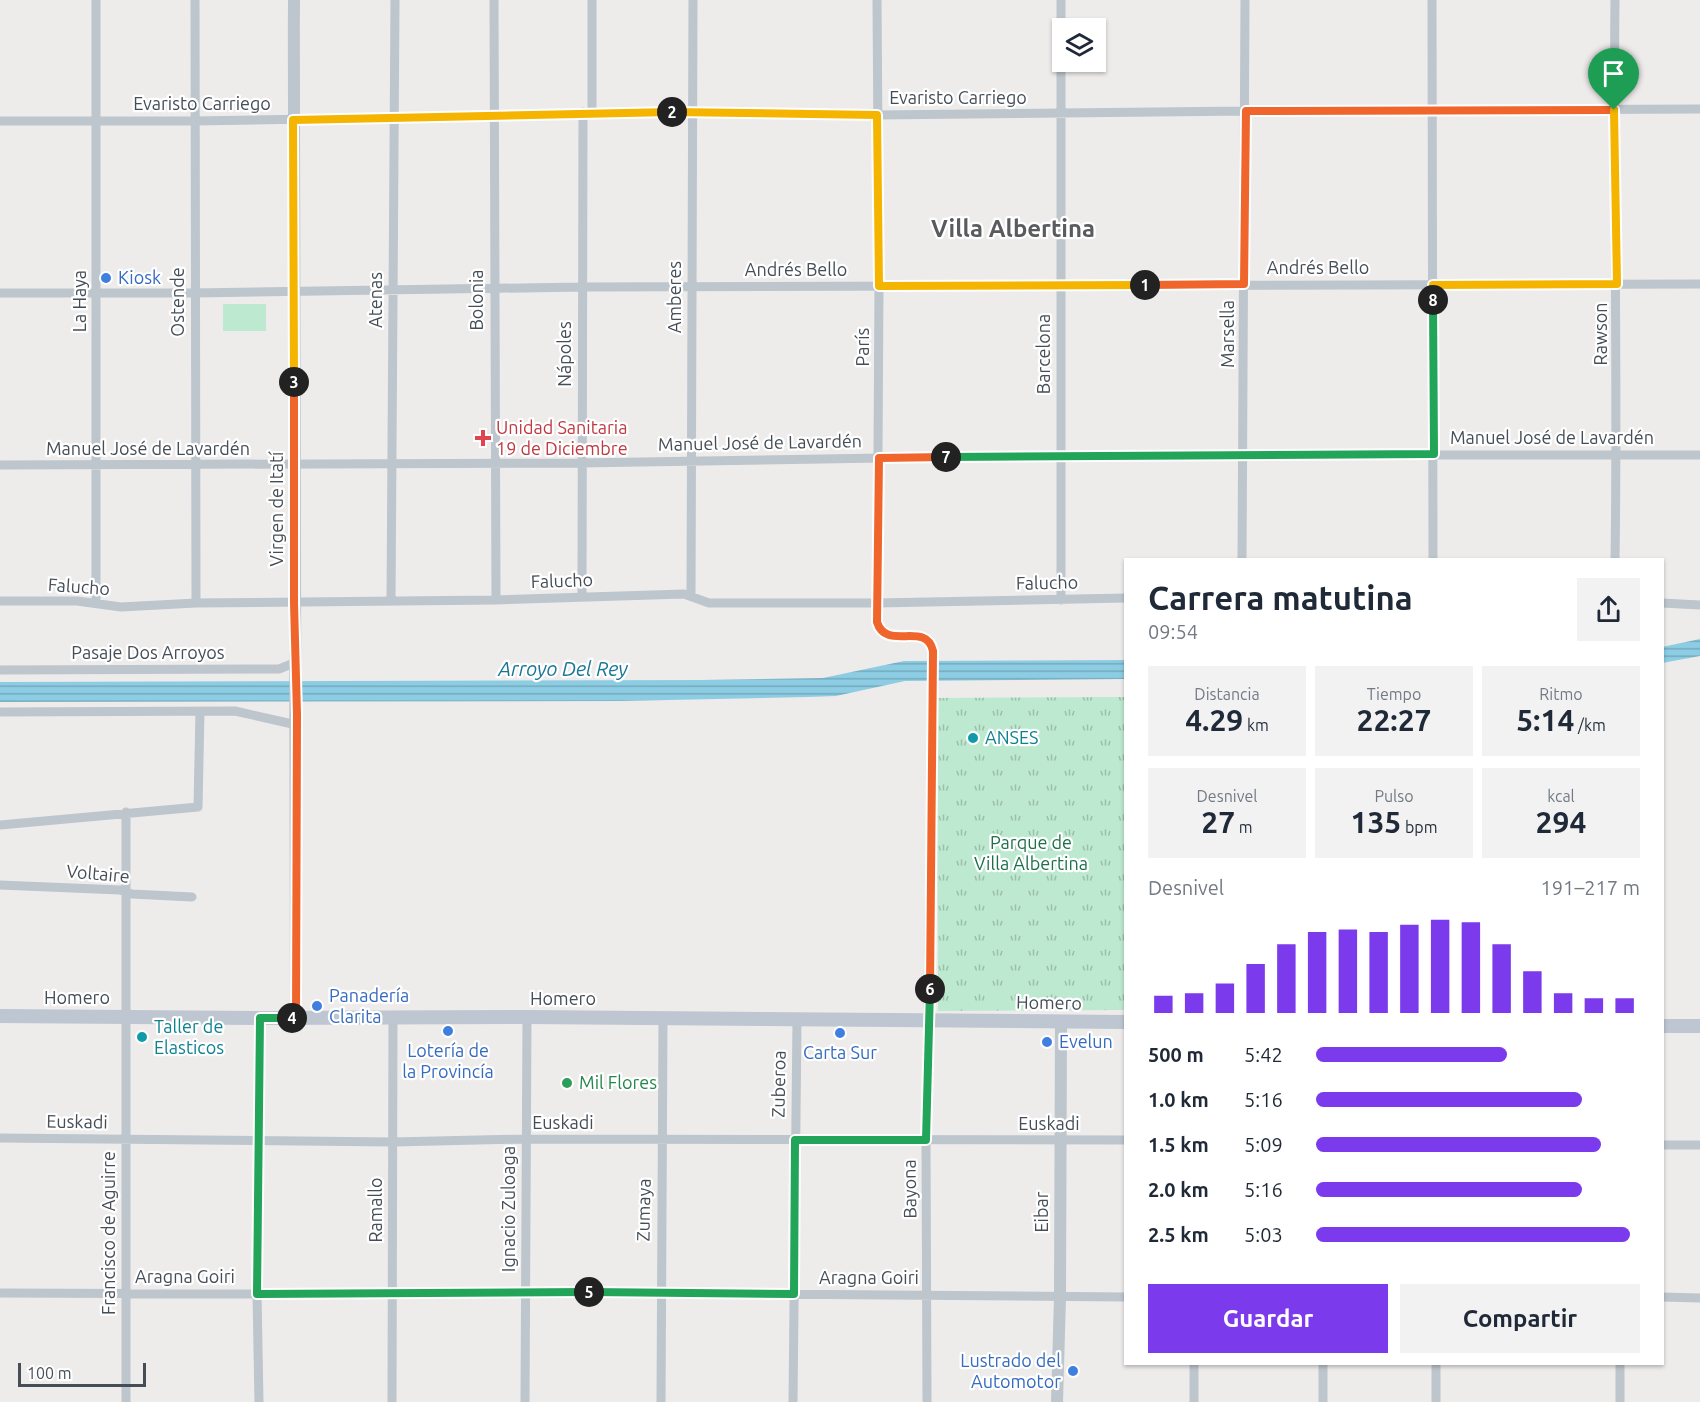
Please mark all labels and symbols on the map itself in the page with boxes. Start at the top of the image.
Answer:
pin [1588,48,1639,110]
street label: Evaristo Carriego [889,87,1027,107]
street label: Evaristo Carriego [133,93,271,113]
pin: 2 [657,97,687,127]
district label: Villa Albertina [931,215,1095,242]
street label: Andrés Bello [1267,257,1369,277]
street label: Andrés Bello [745,259,847,279]
street label: Amberes [664,261,684,333]
place label: Kiosk [118,267,161,287]
street label: Ostende [167,267,187,337]
street label: Bolonia [466,269,486,331]
street label: La Haya [69,270,89,332]
pin: 1 [1130,270,1160,300]
marker: Kiosk [99,271,113,285]
street label: Atenas [365,272,385,328]
pin: 8 [1418,285,1448,315]
street label: Marsella [1217,300,1237,368]
street label: Rawson [1590,303,1610,366]
street label: Barcelona [1033,314,1053,394]
street label: Nápoles [554,321,574,387]
street label: París [852,327,872,366]
pin: 3 [279,367,309,397]
place label: Unidad Sanitaria 19 de Diciembre [496,417,628,458]
street label: Manuel José de Lavardén [1450,427,1654,447]
marker: Unidad Sanitaria 19 de Diciembre [474,429,492,447]
street label: Manuel José de Lavardén [658,430,862,454]
street label: Manuel José de Lavardén [46,438,250,458]
pin: 7 [931,442,961,472]
street label: Virgen de Itatí [266,451,286,566]
street label: Falucho [531,569,593,591]
street label: Falucho [1016,571,1078,593]
street label: Falucho [47,574,111,598]
street label: Pasaje Dos Arroyos [71,642,225,662]
water label: Arroyo Del Rey [497,657,628,680]
place label: ANSES [985,727,1039,747]
marker: ANSES [966,731,980,745]
park label: Parque de Villa Albertina [974,832,1088,873]
street label: Voltaire [66,860,131,886]
pin: 6 [915,974,945,1004]
place label: Panadería Clarita [329,985,409,1026]
street label: Homero [44,987,110,1007]
street label: Homero [530,988,596,1008]
street label: Homero [1016,991,1082,1013]
marker: Panadería Clarita [310,999,324,1013]
pin: 4 [277,1003,307,1033]
place label: Taller de Elasticos [154,1016,224,1057]
marker: Lotería de la Provincía [441,1024,455,1038]
marker: Carta Sur [833,1026,847,1040]
marker: Taller de Elasticos [135,1030,149,1044]
place label: Evelun [1059,1031,1113,1051]
marker: Evelun [1040,1035,1054,1049]
place label: Lotería de la Provincía [402,1040,494,1081]
place label: Carta Sur [803,1042,877,1062]
street label: Zuberoa [767,1050,789,1118]
place label: Mil Flores [579,1072,657,1092]
marker: Mil Flores [560,1076,574,1090]
street label: Euskadi [46,1110,108,1132]
street label: Euskadi [532,1112,594,1132]
street label: Euskadi [1018,1113,1080,1133]
street label: Ignacio Zuloaga [498,1146,518,1272]
street label: Francisco de Aguirre [98,1151,118,1315]
street label: Bayona [898,1159,920,1219]
street label: Ramallo [365,1177,385,1243]
street label: Zumaya [632,1178,654,1242]
street label: Eibar [1031,1191,1051,1233]
street label: Aragna Goiri [135,1266,235,1286]
street label: Aragna Goiri [819,1267,919,1287]
pin: 5 [574,1277,604,1307]
place label: Lustrado del Automotor [960,1350,1061,1391]
scale bar [18,1360,146,1388]
marker: Lustrado del Automotor [1066,1364,1080,1378]

